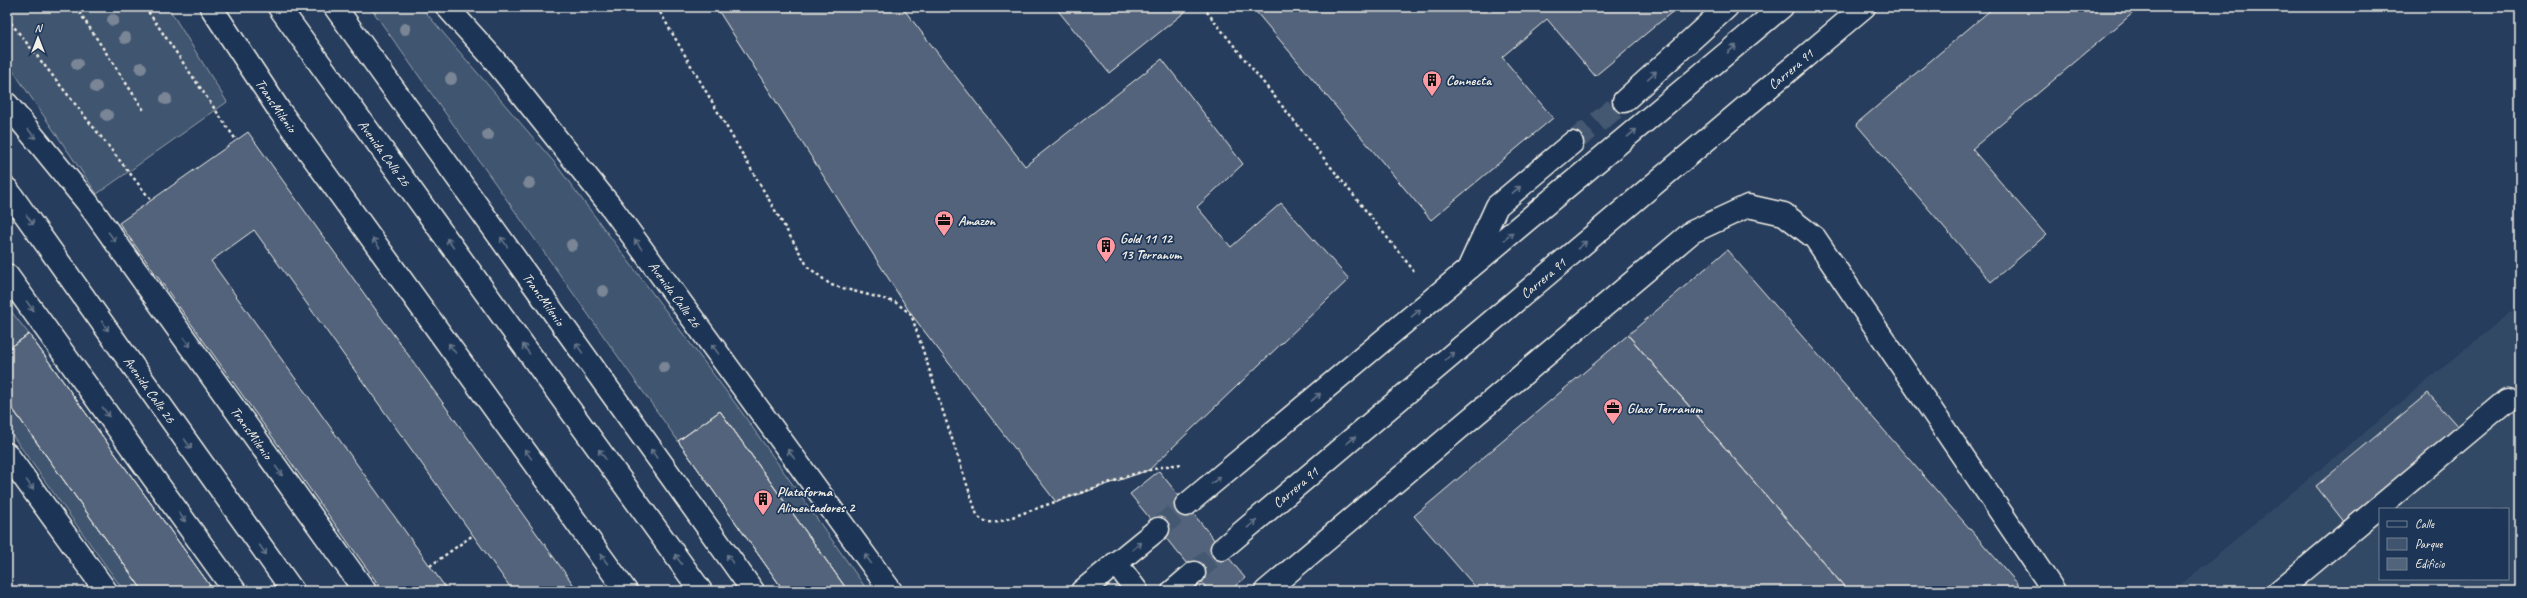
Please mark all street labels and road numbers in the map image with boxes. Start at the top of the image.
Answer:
street label: Carrera 91 [1764,45,1817,93]
street label: TransMilenio [252,75,302,137]
street label: Avenida Calle 26 [355,116,415,190]
street label: Carrera 91 [1517,254,1570,302]
street label: Avenida Calle 26 [645,258,705,331]
street label: TransMilenio [519,269,570,330]
street label: Avenida Calle 26 [120,353,179,427]
street label: TransMilenio [227,403,278,464]
street label: Carrera 91 [1269,463,1322,511]

